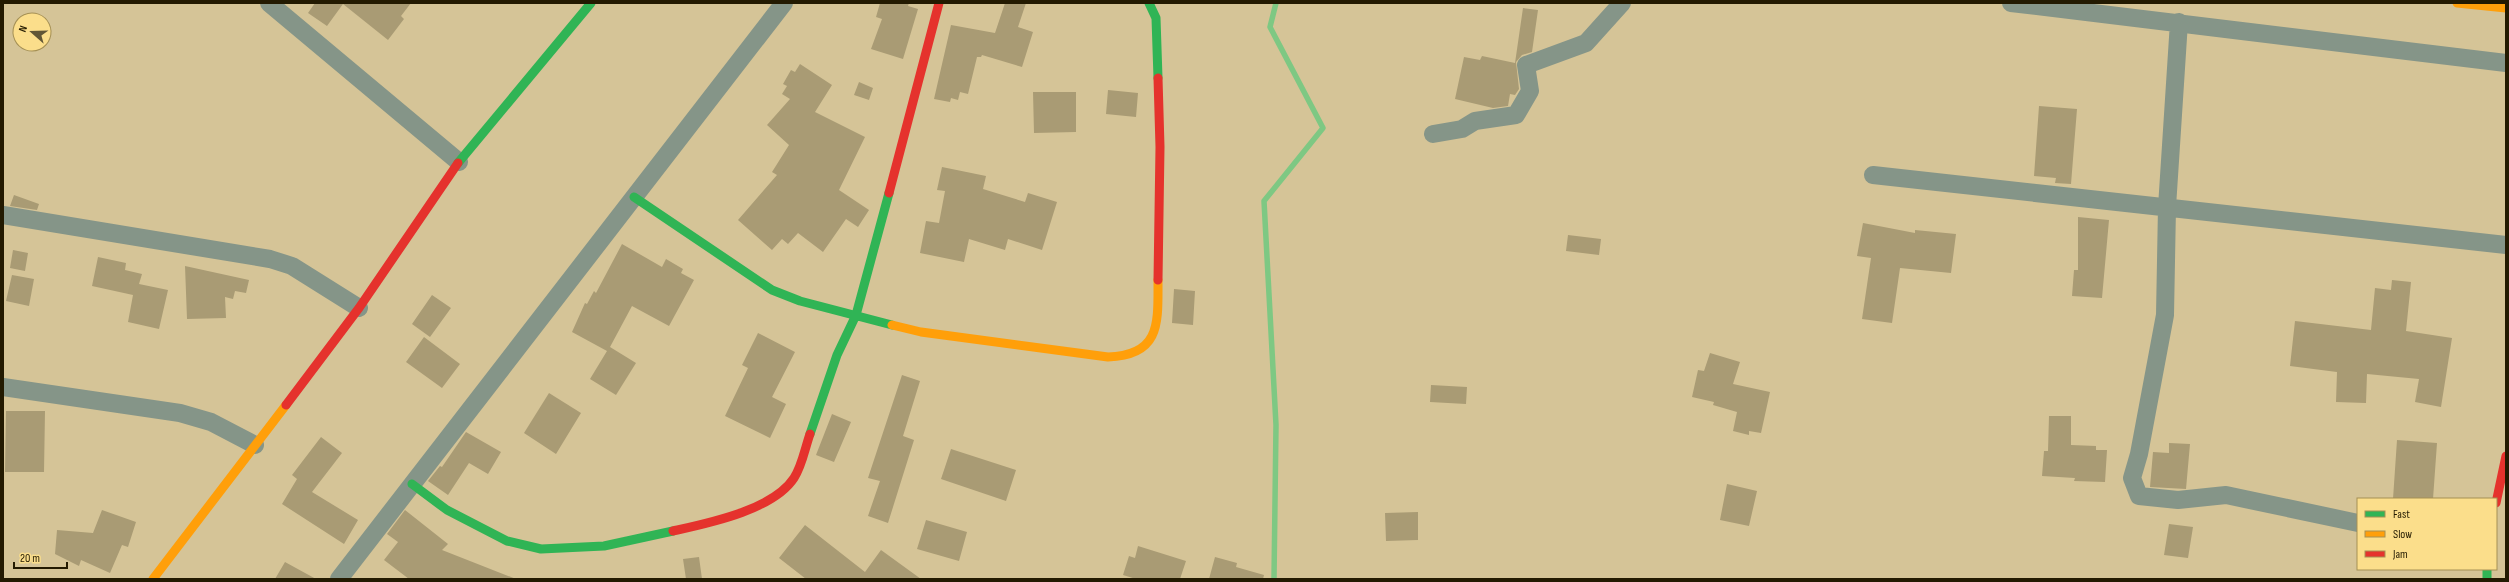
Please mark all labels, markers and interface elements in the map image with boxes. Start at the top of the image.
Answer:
north arrow [12,12,52,52]
text: N [16,24,30,34]
legend [2357,498,2497,570]
text: Fast [2393,507,2410,522]
text: Slow [2393,527,2412,542]
scale bar [14,544,67,570]
text: Jam [2392,547,2408,562]
text: 20 m [20,551,40,566]

